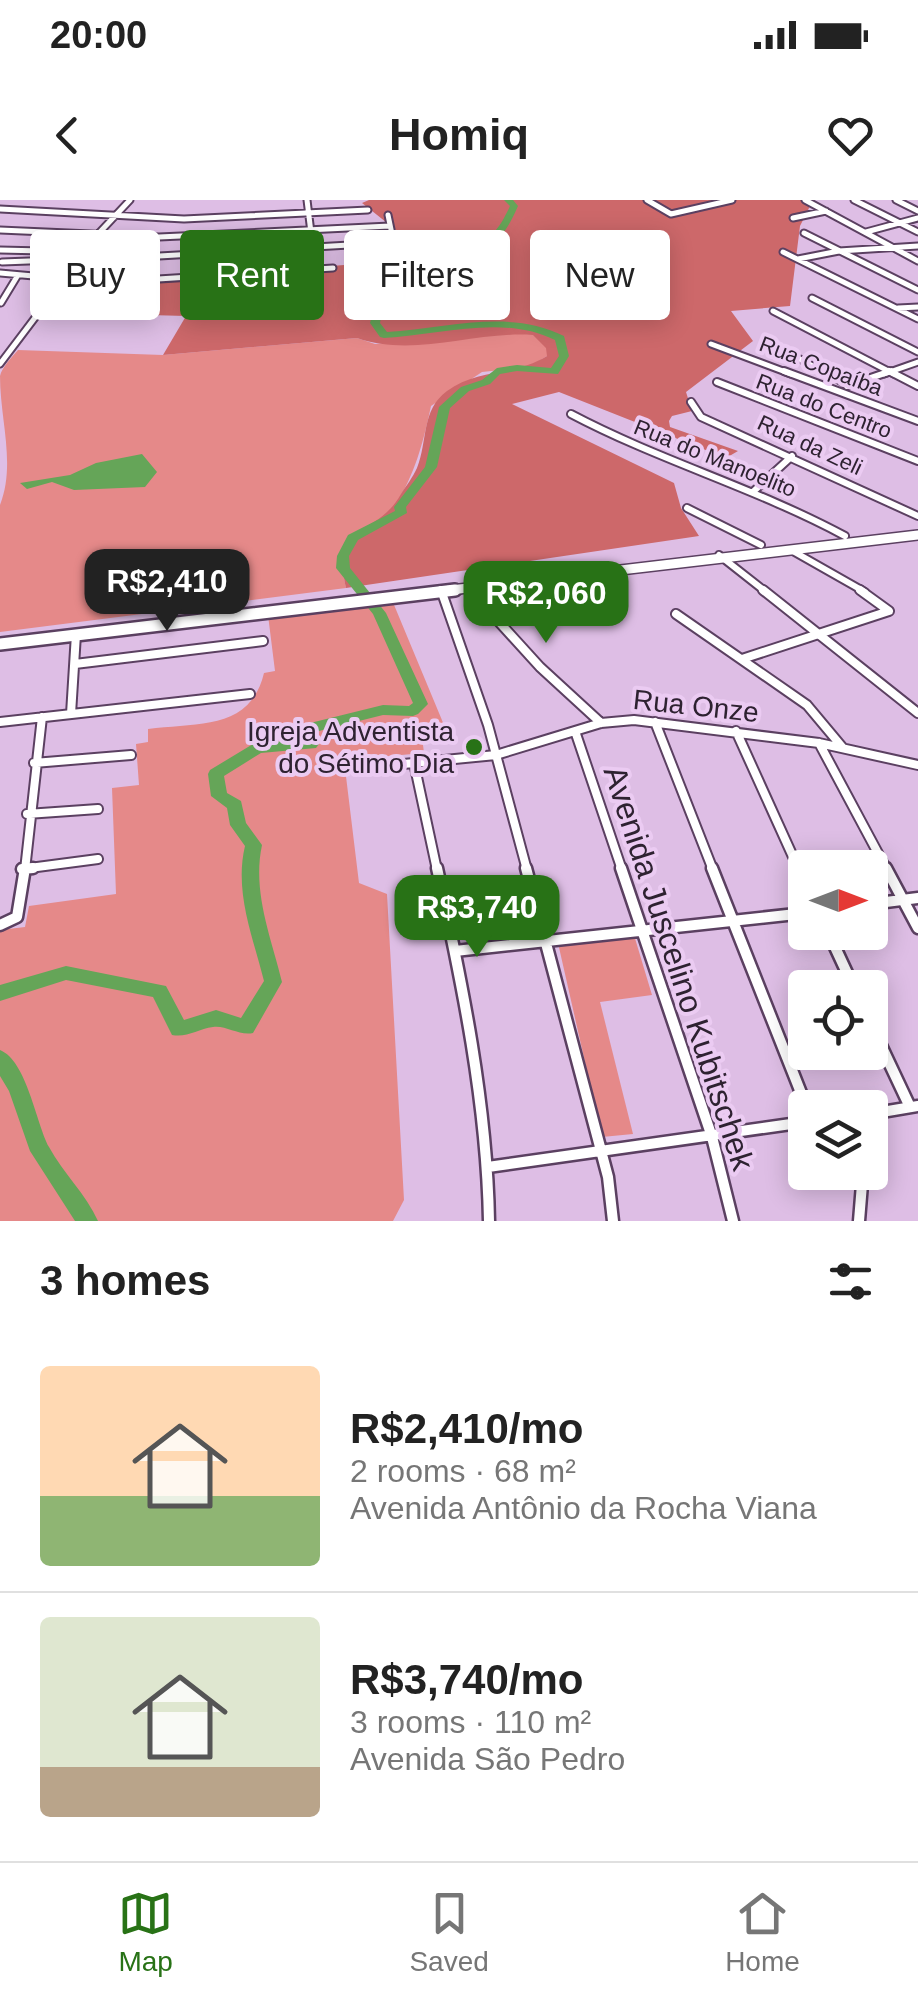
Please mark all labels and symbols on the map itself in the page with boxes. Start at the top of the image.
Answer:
street label: Rua Copaíba [756,331,887,401]
street label: Rua do Centro [753,369,895,443]
street label: Rua da Zeli [754,410,866,480]
street label: Rua do Manoelito [630,414,800,502]
pin: R$2,410 [75,549,259,634]
pin: R$2,060 [454,561,638,646]
street label: Rua Onze [632,684,760,728]
place label: Igreja Adventista do Sétimo Dia [247,716,454,779]
marker: Igreja Adventista do Sétimo Dia [463,736,485,758]
street label: Avenida Juscelino Kubitschek [597,761,762,1176]
north arrow [788,850,888,950]
pin: R$3,740 [385,875,569,960]

